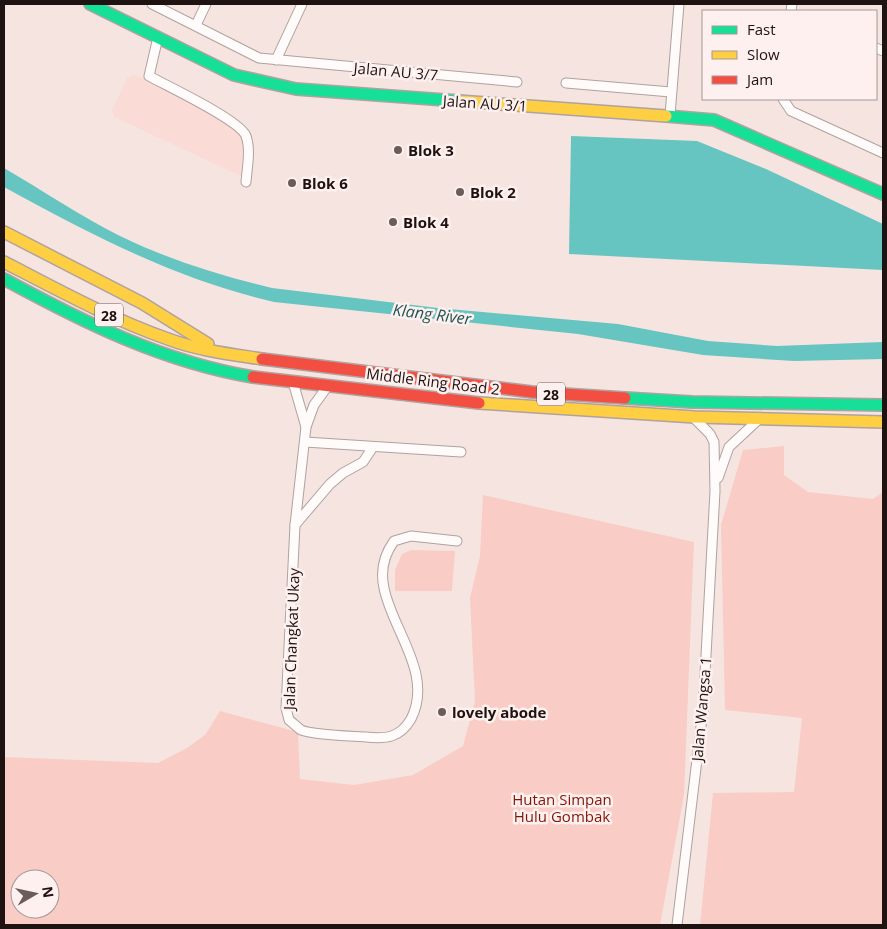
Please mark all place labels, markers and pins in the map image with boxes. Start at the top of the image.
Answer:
place label: Blok 3 [408,140,454,160]
marker: Blok 3 [392,144,404,156]
place label: Blok 6 [302,173,348,193]
marker: Blok 6 [286,177,298,189]
place label: Blok 2 [470,182,516,202]
marker: Blok 2 [454,186,466,198]
place label: Blok 4 [403,212,449,232]
marker: Blok 4 [387,216,399,228]
place label: lovely abode [452,702,547,722]
marker: lovely abode [436,706,448,718]

